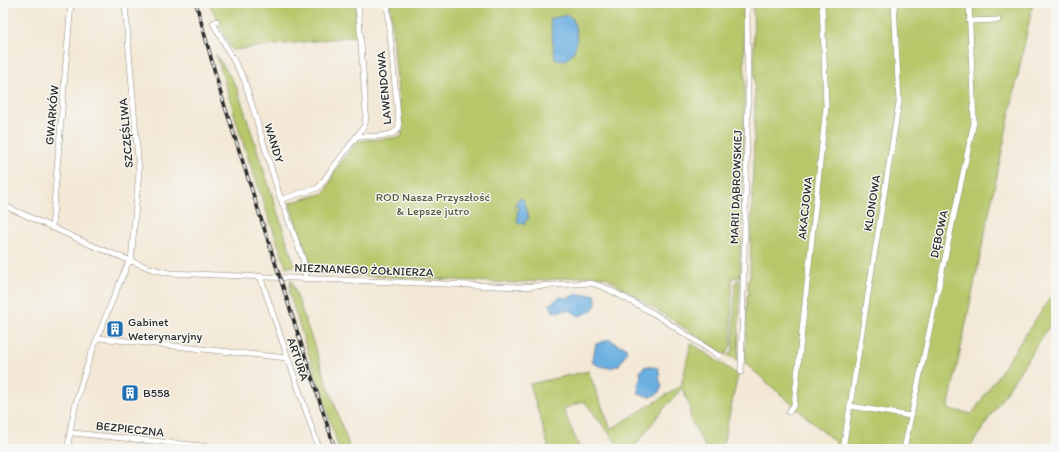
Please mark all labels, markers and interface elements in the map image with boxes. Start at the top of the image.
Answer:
street label: LAWENDOWA [374,51,394,125]
street label: GWARKÓW [42,84,62,146]
street label: SZCZĘŚLIWA [116,97,136,168]
street label: WANDY [261,122,287,165]
street label: MARII DĄBROWSKIEJ [727,129,745,244]
street label: KLONOWA [861,173,883,232]
street label: AKACJOWA [795,176,815,240]
park label: ROD Nasza Przyszłość & Lepsze jutro [376,190,491,218]
street label: DĘBOWA [927,208,951,259]
street label: NIEZNANEGO ŻOŁNIERZA [294,261,434,279]
place label: Gabinet Weterynaryjny [128,315,203,343]
building icon: Gabinet Weterynaryjny [105,319,125,339]
street label: ARTURA [284,336,312,383]
building icon: B558 [120,383,140,403]
place label: B558 [143,386,170,400]
street label: BEZPIECZNA [95,418,165,440]

